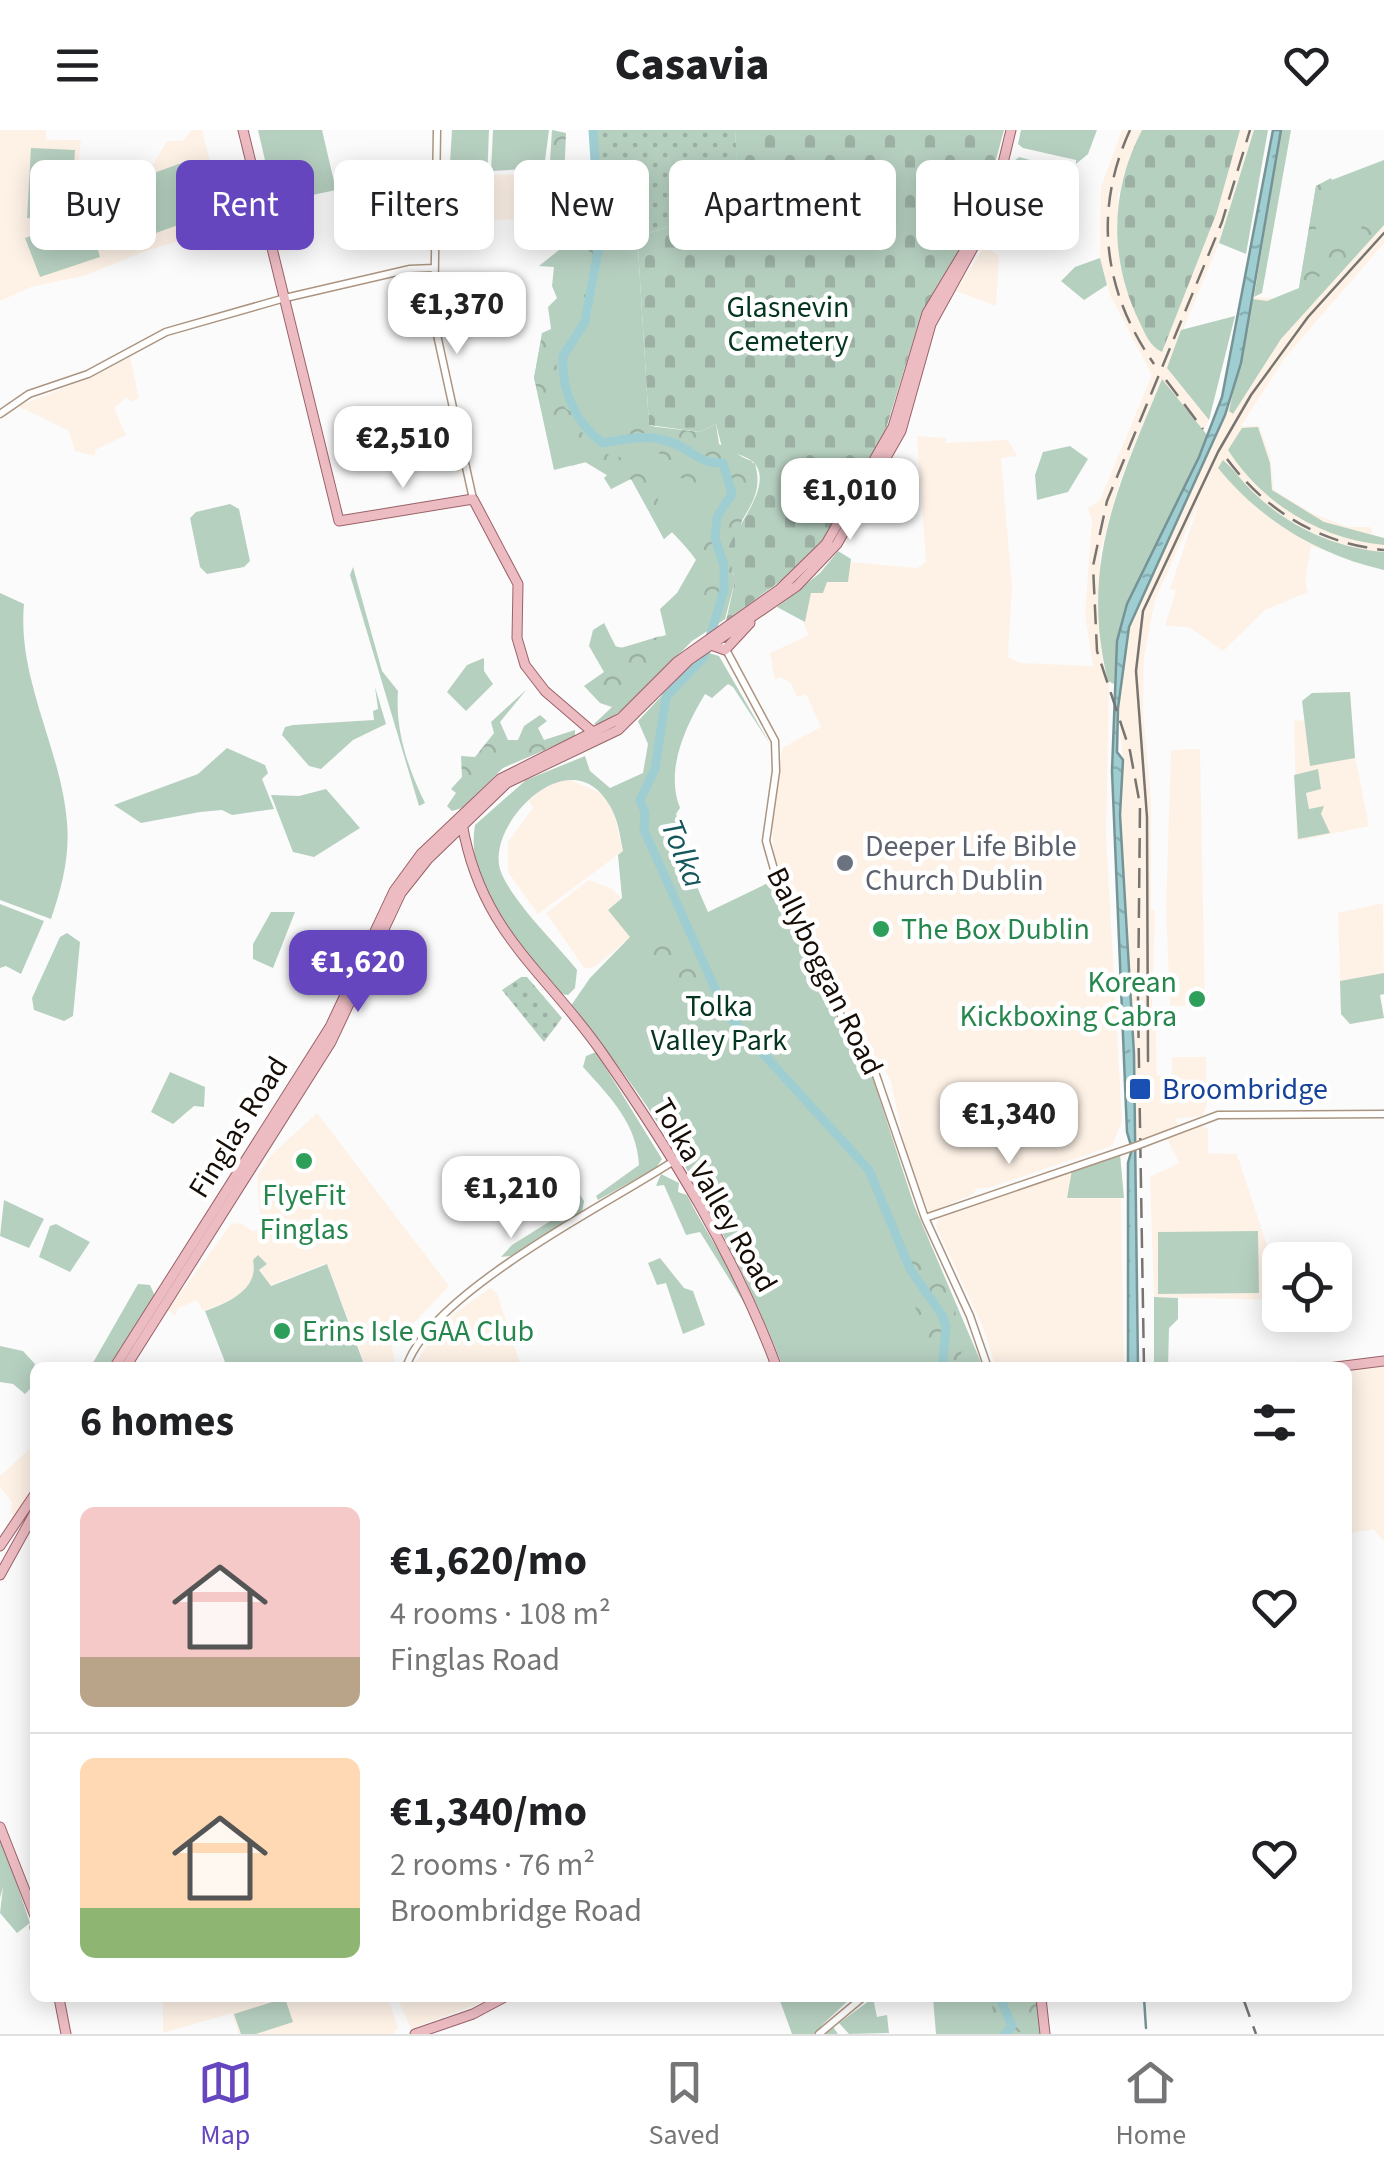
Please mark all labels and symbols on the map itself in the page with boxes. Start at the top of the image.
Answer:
pin: €1,370 [376,272,538,357]
park label: Glasnevin Cemetery [726,286,850,363]
pin: €2,510 [322,406,484,491]
pin: €1,010 [769,458,931,543]
water label: Tolka [649,812,718,895]
place label: Deeper Life Bible Church Dublin [865,825,1077,902]
marker: Deeper Life Bible Church Dublin [834,852,856,874]
street label: Ballyboggan Road [756,860,894,1082]
place label: The Box Dublin [901,908,1090,951]
marker: The Box Dublin [870,918,892,940]
pin: €1,620 [277,930,439,1015]
place label: Korean Kickboxing Cabra [959,961,1177,1038]
park label: Tolka Valley Park [651,985,787,1062]
marker: Korean Kickboxing Cabra [1186,988,1208,1010]
street label: Finglas Road [178,1048,299,1206]
place label: Broombridge [1162,1068,1328,1111]
marker: Broombridge [1127,1076,1153,1102]
pin: €1,340 [928,1082,1090,1167]
street label: Tolka Valley Road [641,1090,788,1301]
marker: FlyeFit Finglas [293,1150,315,1172]
pin: €1,210 [430,1156,592,1241]
place label: FlyeFit Finglas [259,1174,349,1251]
place label: Erins Isle GAA Club [302,1310,534,1353]
marker: Erins Isle GAA Club [271,1320,293,1342]

